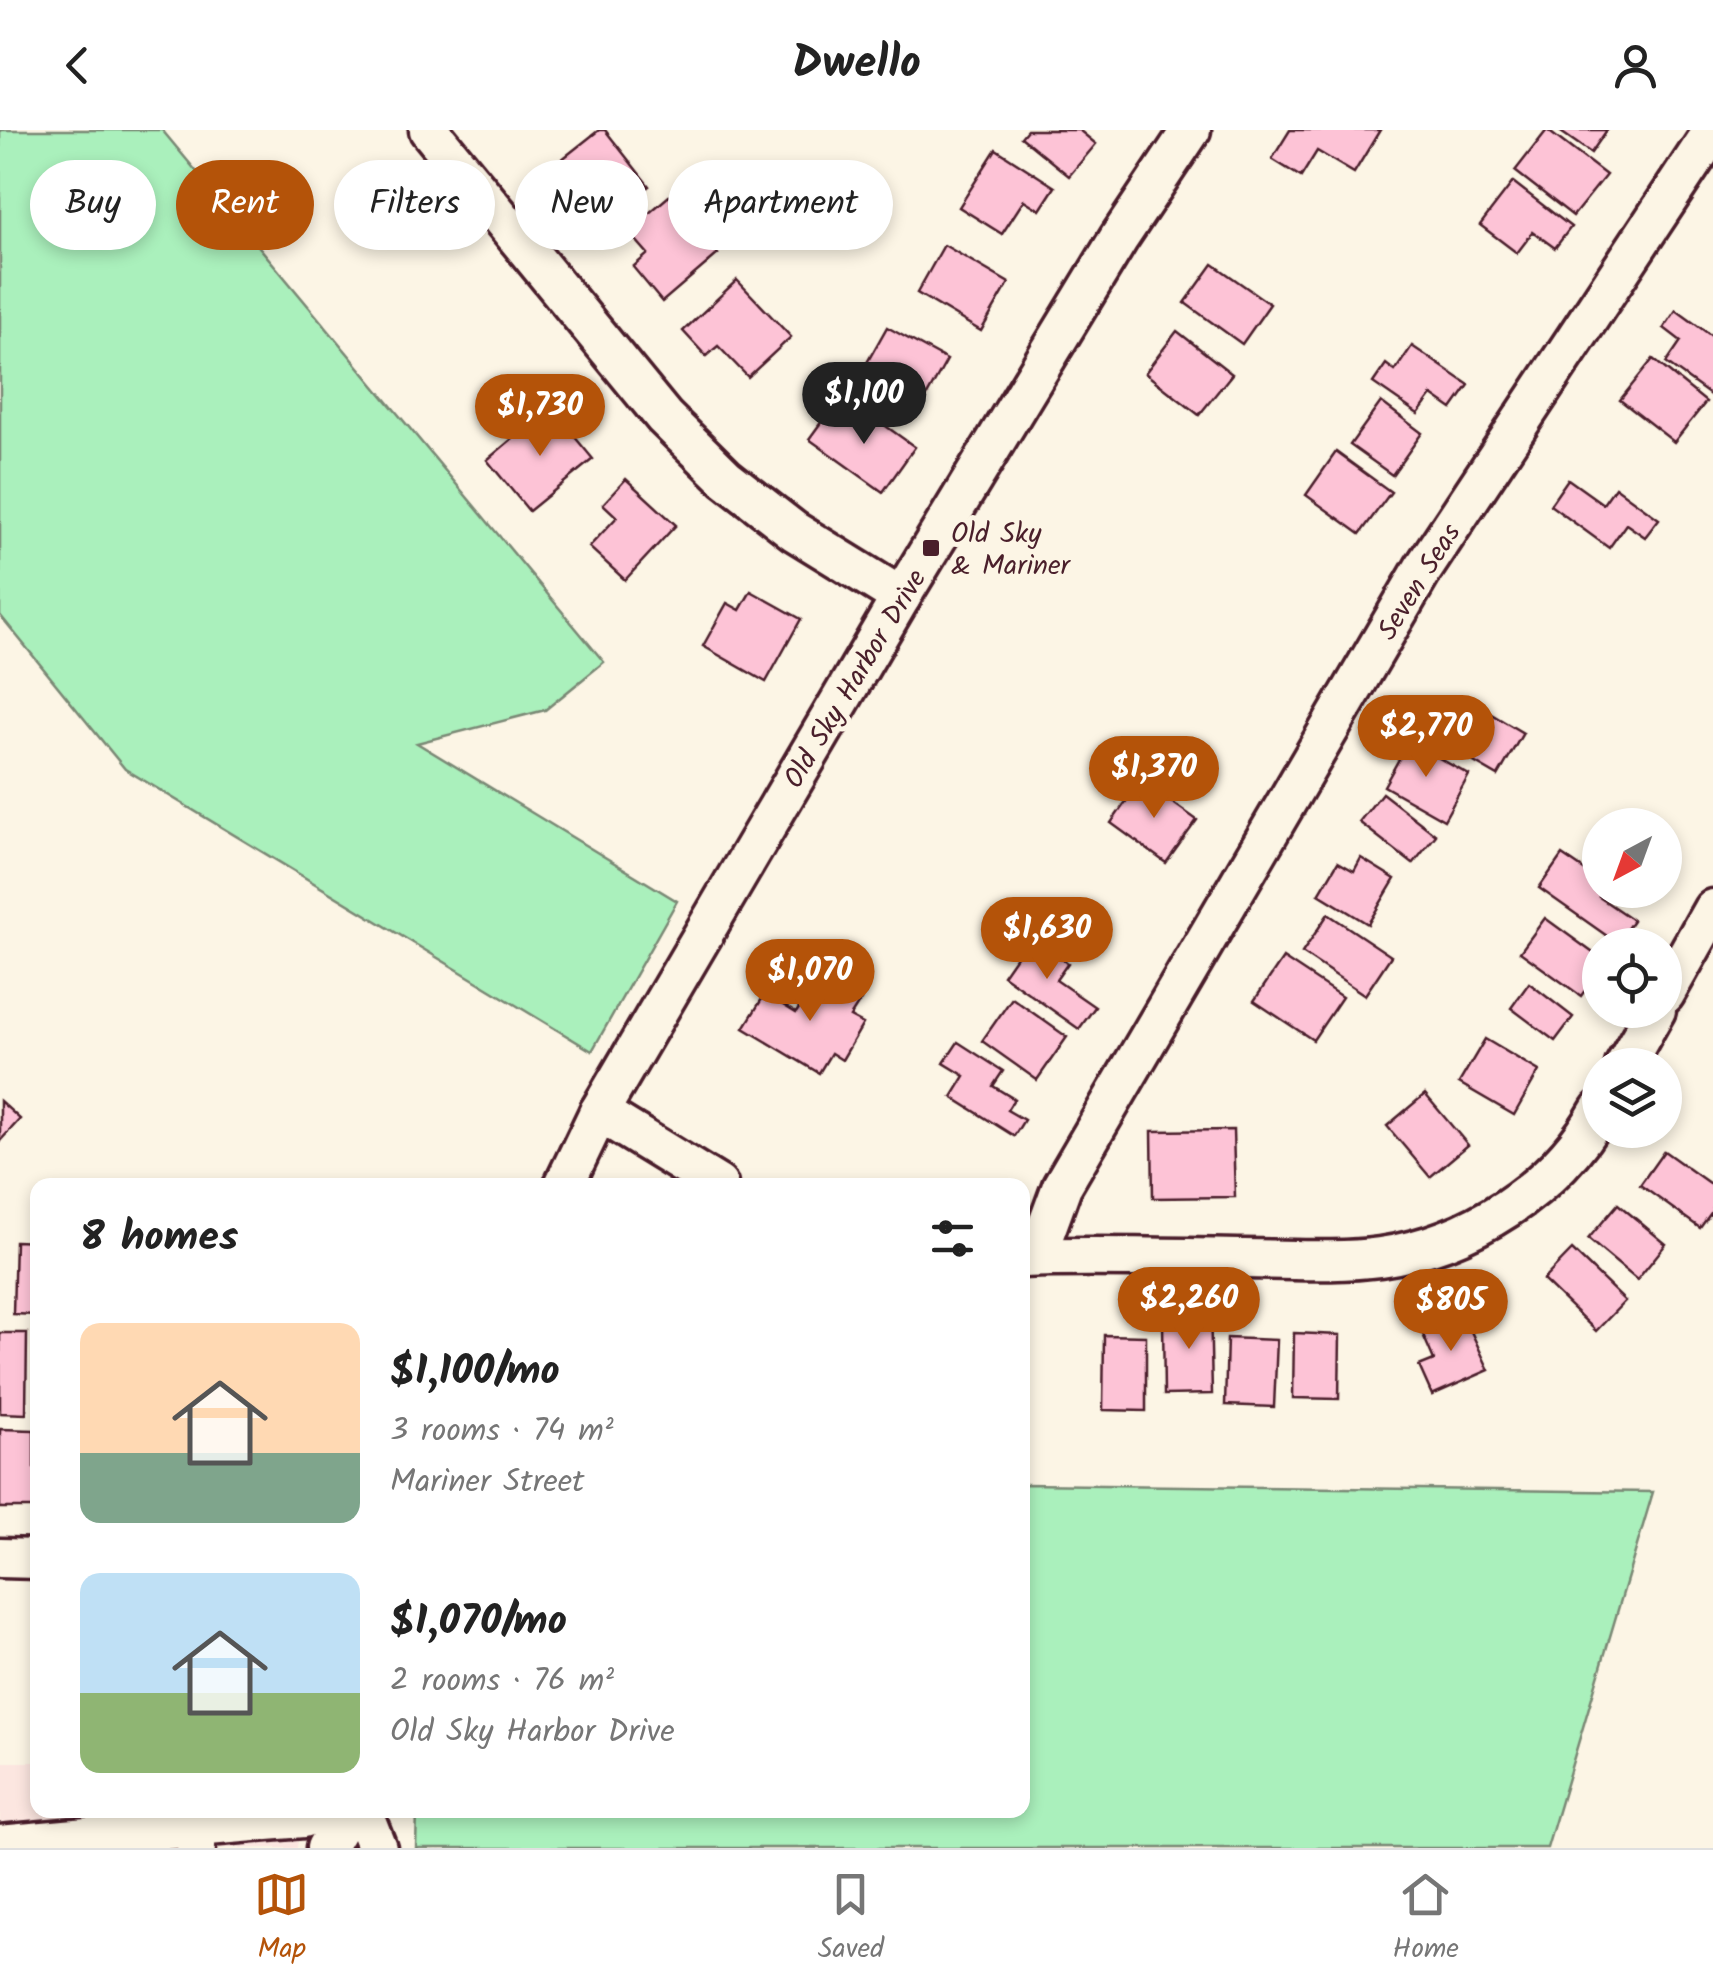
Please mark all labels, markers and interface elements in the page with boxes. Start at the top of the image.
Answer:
text: Dwello [792,29,921,101]
icon: back [50,38,105,93]
icon: person [1608,38,1663,93]
chip: Buy [30,160,156,250]
chip: Rent [176,160,314,250]
chip: Filters [334,160,495,250]
chip: New [515,160,648,250]
chip: Apartment [668,160,893,250]
pin: $1,100 [783,362,945,447]
text: $1,100 [824,369,904,420]
pin: $1,730 [459,374,621,459]
text: $1,730 [497,381,583,432]
place label: Old Sky & Mariner [951,512,1072,589]
street label: Seven Seas [1366,515,1474,650]
marker: Old Sky & Mariner [920,537,942,559]
street label: Old Sky Harbor Drive [773,561,940,798]
pin: $2,770 [1345,695,1507,780]
text: $2,770 [1380,702,1472,753]
pin: $1,370 [1073,736,1235,821]
text: $1,370 [1111,743,1197,794]
north arrow [1582,808,1682,908]
map controls [1582,808,1682,1148]
pin: $1,630 [966,897,1128,982]
text: $1,630 [1003,904,1091,955]
button: locate [1582,928,1682,1028]
pin: $1,070 [729,939,891,1024]
text: $1,070 [768,946,852,997]
button: layers [1582,1048,1682,1148]
text: 8 homes [80,1205,238,1272]
icon: filters [925,1211,980,1266]
pin: $2,260 [1108,1267,1270,1352]
pin: $805 [1392,1269,1510,1354]
text: $2,260 [1140,1274,1238,1325]
text: $805 [1416,1276,1486,1327]
text: $1,100/mo [390,1339,560,1406]
icon: home [160,1363,280,1483]
text: 3 rooms · 74 m² [390,1406,614,1457]
text: Mariner Street [390,1457,585,1508]
text: $1,070/mo [390,1589,567,1656]
icon: home [160,1613,280,1733]
text: 2 rooms · 76 m² [390,1656,614,1707]
text: Old Sky Harbor Drive [390,1707,675,1758]
tab: Map [254,1867,309,1972]
tab: Saved [818,1867,884,1972]
tab: Home [1392,1867,1459,1972]

